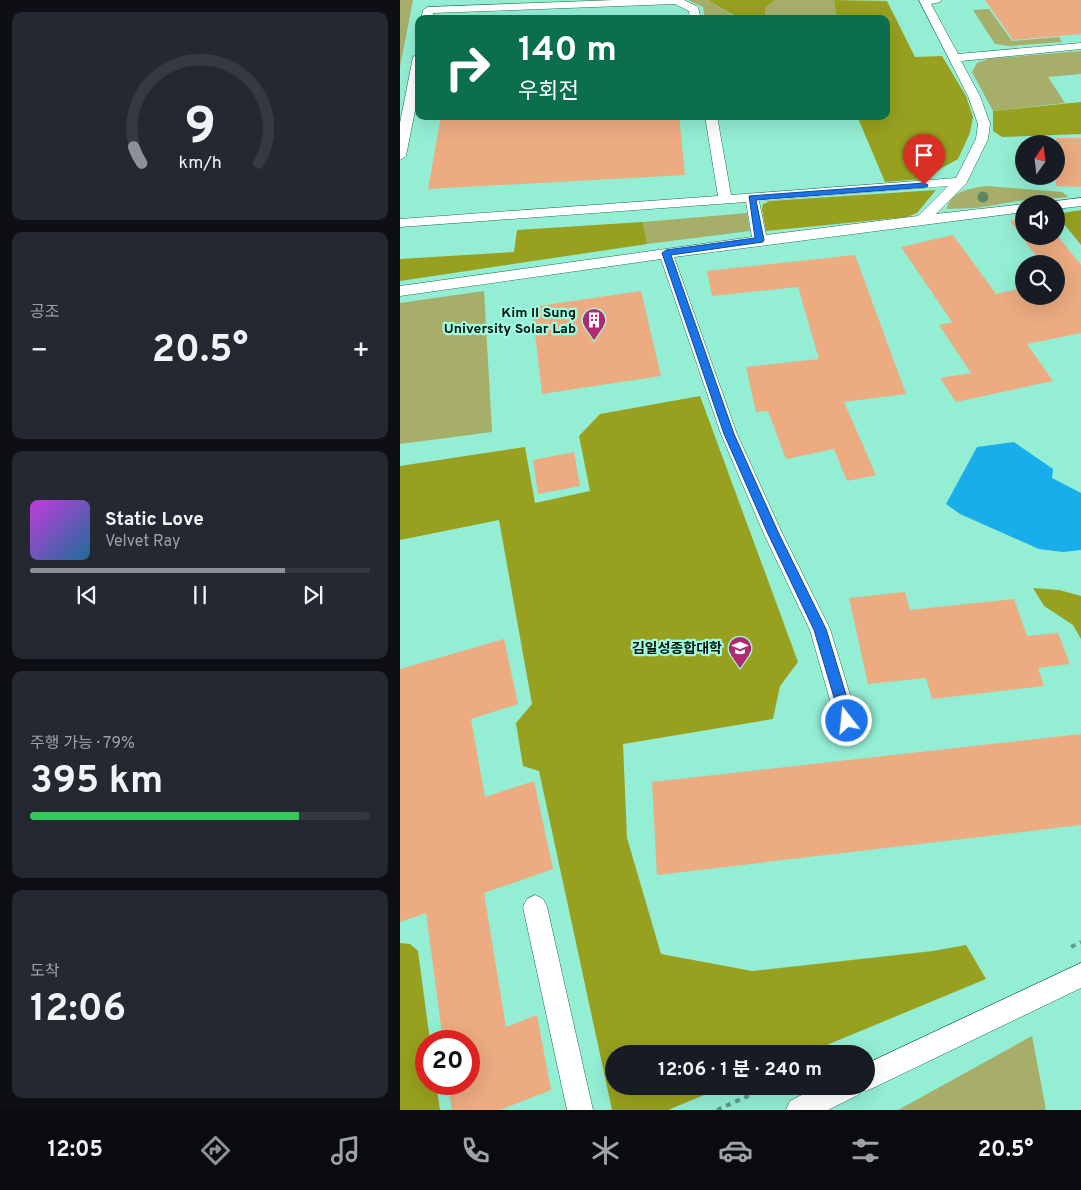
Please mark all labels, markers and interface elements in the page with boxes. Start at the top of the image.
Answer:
text: 140 m [518,29,617,73]
icon: right [435,35,500,100]
text: 우회전 [518,79,579,106]
text: 9 [184,96,216,162]
pin [903,134,945,185]
north arrow [1015,135,1065,185]
map controls [1015,135,1065,305]
icon: arrive [910,141,938,169]
text: km/h [178,152,222,175]
button: sound [1015,195,1065,245]
button: search [1015,255,1065,305]
text: 공조 [30,303,59,323]
place label: Kim Il Sung University Solar Lab [444,305,576,338]
building icon: Kim Il Sung University Solar Lab [581,307,607,341]
text: 20.5° [152,327,248,376]
text: − [30,334,48,370]
text: + [352,334,370,370]
text: Static Love [105,508,204,532]
text: Velvet Ray [105,532,180,552]
icon: previous [73,581,101,609]
icon: pause [186,581,214,609]
icon: next [299,581,327,609]
school or university icon: 김일성종합대학 [727,635,753,669]
place label: 김일성종합대학 [632,640,722,658]
position arrow [820,694,872,746]
text: 주행 가능 · 79% [30,734,135,754]
text: 395 km [30,758,163,807]
text: 도착 [30,962,59,982]
text: 12:06 [30,986,126,1035]
speed limit sign: 20 [415,1030,480,1095]
text: 12:06 · 1 분 · 240 m [658,1058,822,1082]
icon: directions [198,1133,233,1168]
icon: music [328,1133,363,1168]
icon: phone [458,1133,493,1168]
icon: climate [588,1133,623,1168]
icon: car [718,1133,753,1168]
icon: filters [848,1133,883,1168]
text: 12:05 [47,1137,103,1164]
text: 20.5° [978,1137,1034,1164]

